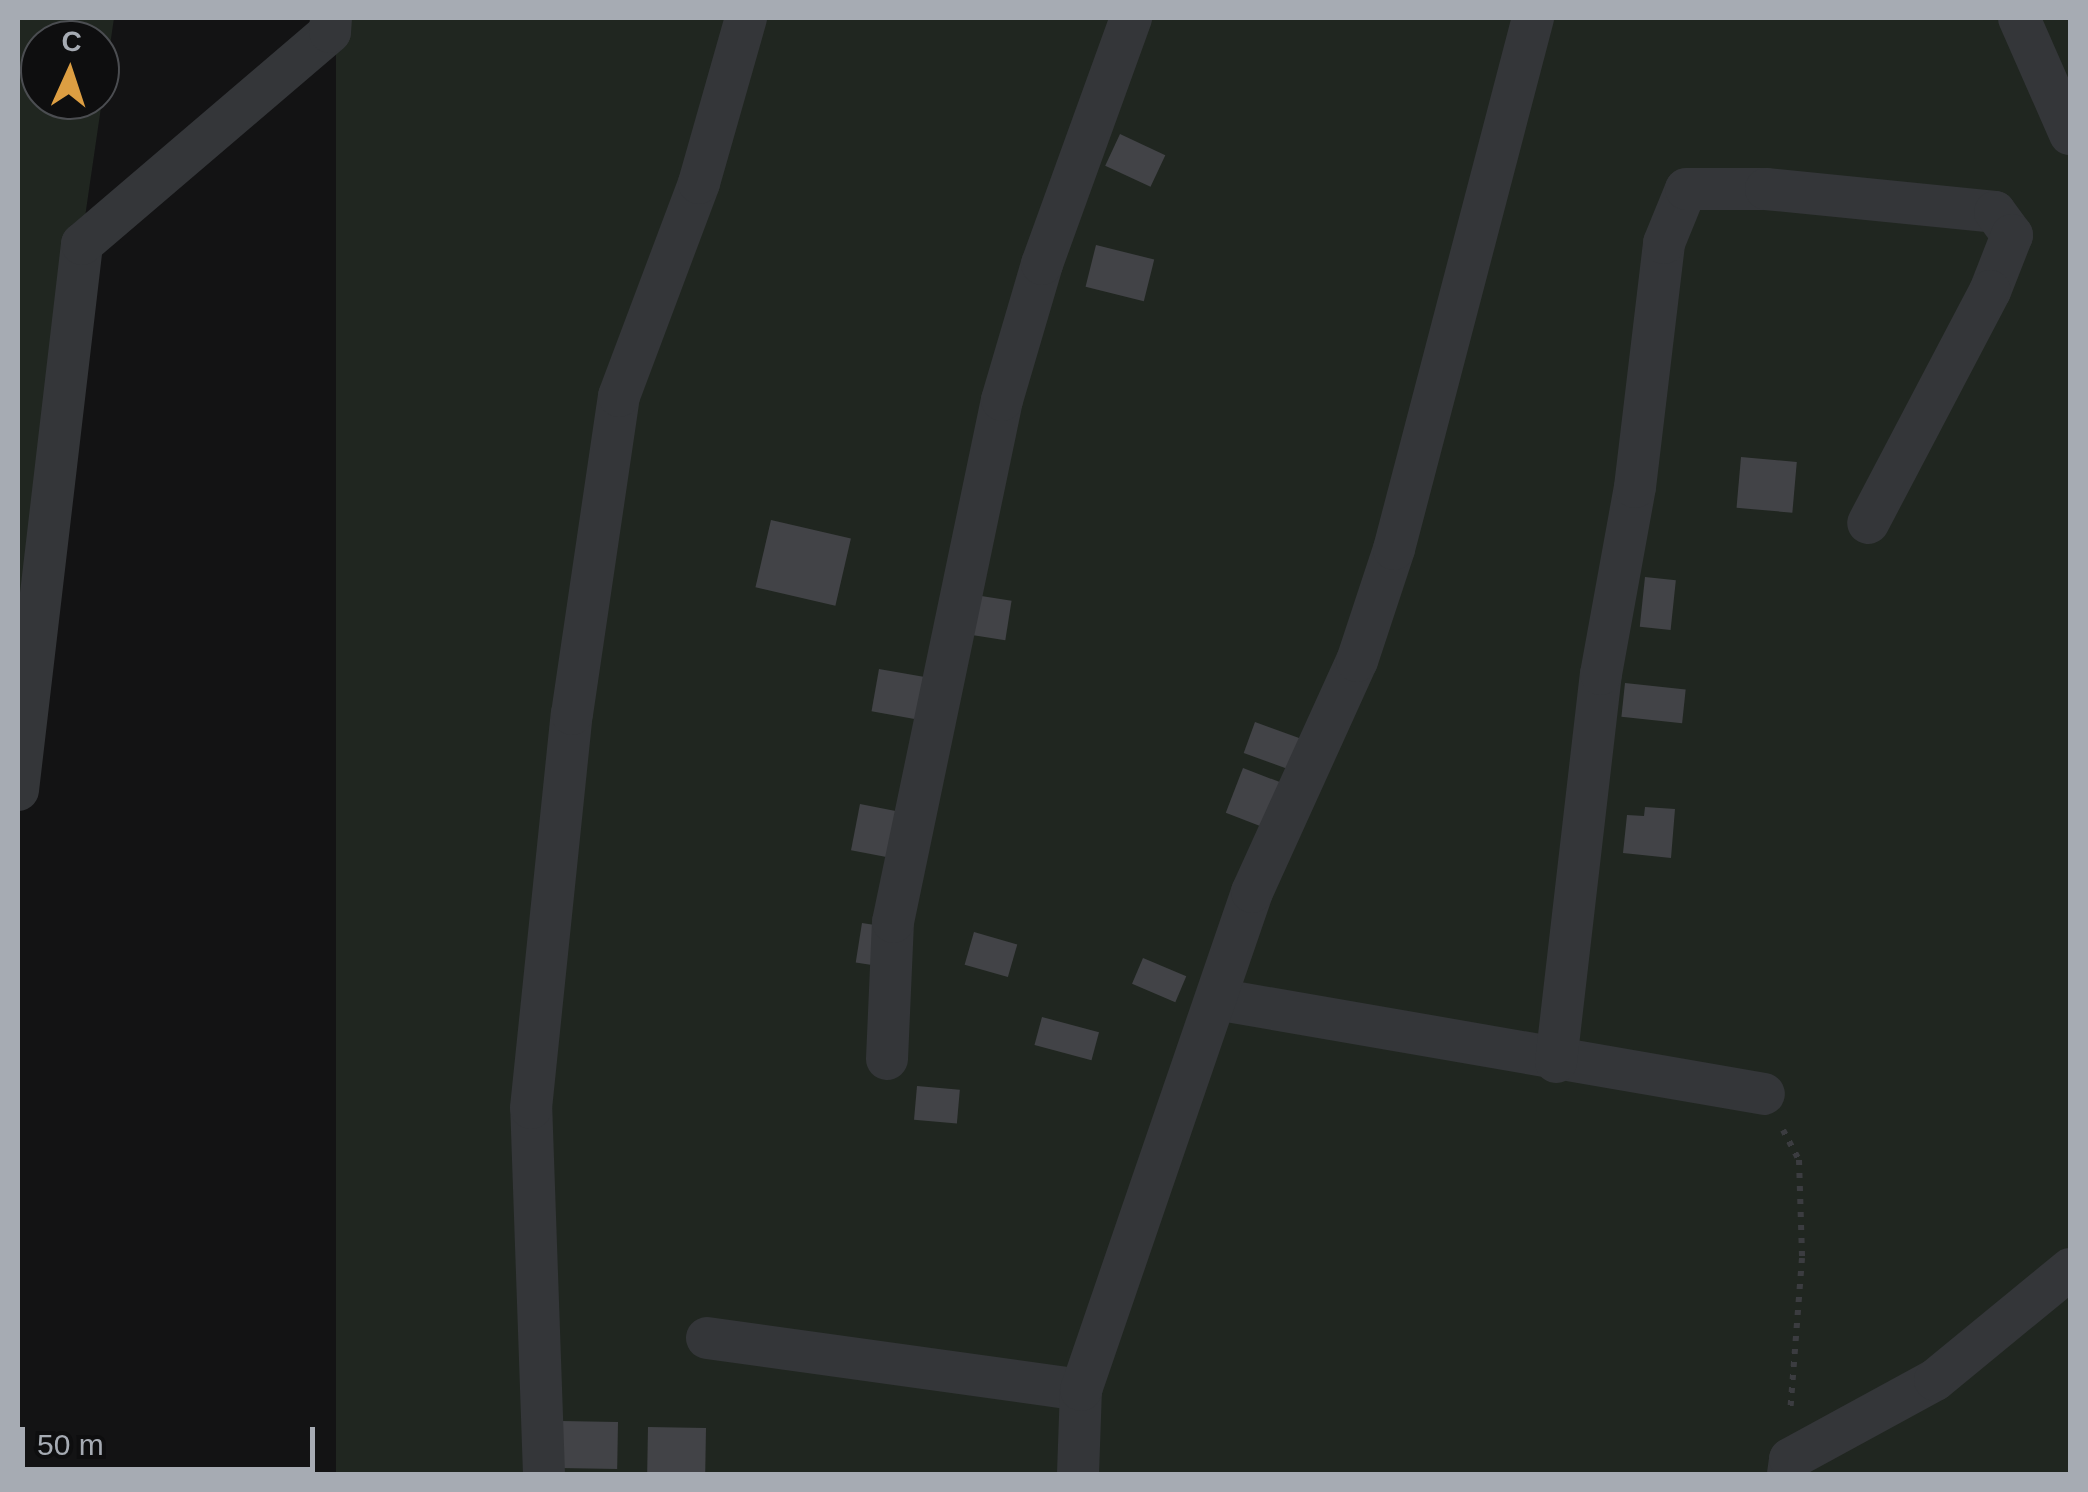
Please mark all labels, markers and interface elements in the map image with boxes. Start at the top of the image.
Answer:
north arrow [20,20,120,120]
text: С [61,26,82,58]
scale bar [25,1407,320,1469]
text: 50 m [37,1428,104,1461]

